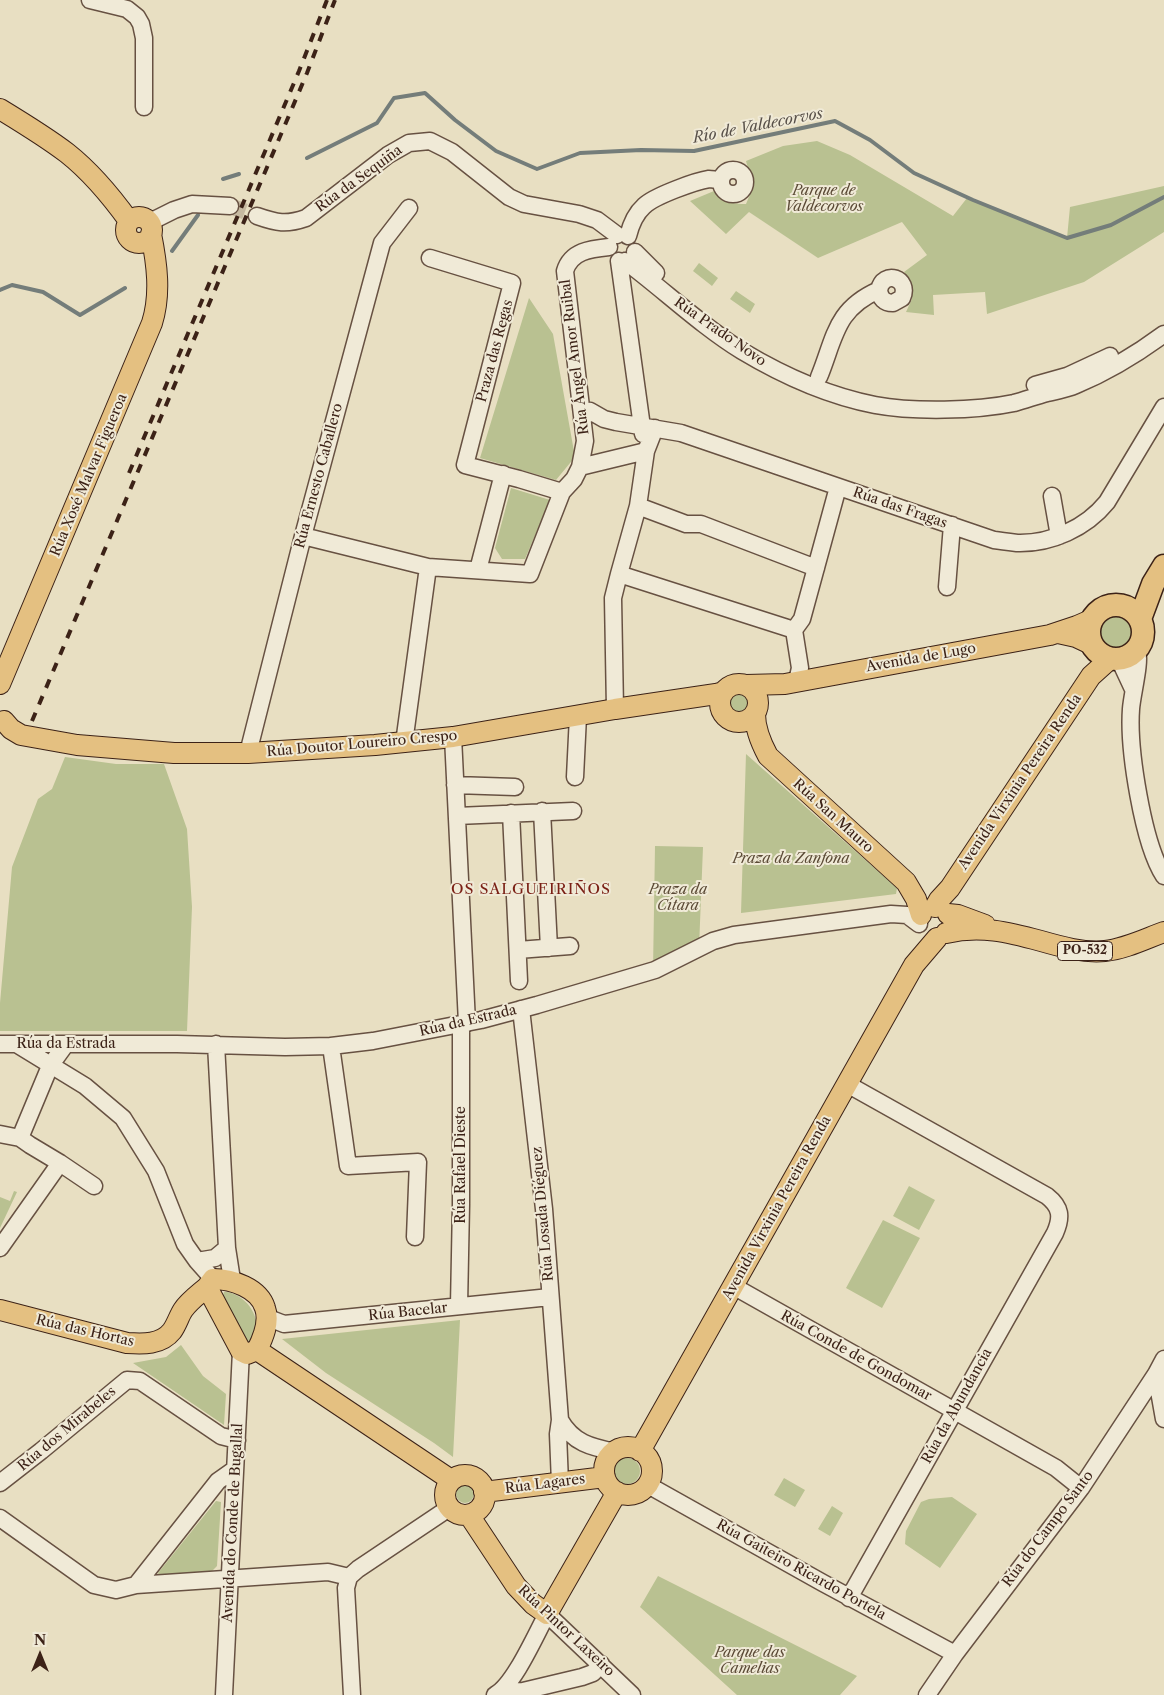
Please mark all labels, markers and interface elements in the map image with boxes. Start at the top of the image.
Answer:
water label: Río de Valdecorvos [691,105,825,147]
street label: Rúa da Sequiña [312,142,406,216]
park label: Parque de Valdecorvos [785,183,863,216]
street label: Rúa Ángel Amor Ruibal [557,278,593,436]
street label: Rúa Prado Novo [671,294,769,370]
street label: Praza das Regas [473,298,517,404]
street label: Rúa Xosé Malvar Figueroa [47,391,131,559]
street label: Rúa Ernesto Caballero [292,402,346,550]
street label: Rúa das Fragas [851,484,949,532]
street label: Avenida de Lugo [865,640,977,676]
street label: Avenida Virxinia Pereira Renda [955,691,1085,873]
street label: Rúa Doutor Loureiro Crespo [266,727,458,761]
street label: Rúa San Mauro [789,776,877,856]
park label: Praza da Zanfona [732,851,850,867]
district label: OS SALGUEIRIÑOS [449,881,613,899]
park label: Praza da Cítara [649,882,707,914]
road number: PO-532 [1058,941,1112,960]
street label: Rúa da Estrada [418,1002,518,1040]
street label: Rúa da Estrada [16,1036,116,1052]
street label: Rúa Rafael Dieste [453,1106,469,1224]
street label: Avenida Virxinia Pereira Renda [719,1113,835,1303]
street label: Rúa Losada Diéguez [529,1146,557,1282]
street label: Rúa Bacelar [368,1299,448,1325]
street label: Rúa Conde de Gondomar [778,1307,934,1405]
street label: Rúa das Hortas [34,1312,136,1350]
street label: Rúa da Abundancia [918,1345,996,1467]
street label: Rúa dos Mirabeles [15,1383,119,1475]
street label: Avenida do Conde de Bugallal [219,1423,247,1623]
street label: Rúa do Campo Santo [999,1468,1097,1590]
street label: Rúa Lagares [504,1471,586,1497]
street label: Rúa Gaiteiro Ricardo Portela [713,1516,889,1624]
street label: Rúa Pintor Laxeiro [514,1582,618,1680]
north arrow [15,1630,65,1680]
text: N [34,1631,46,1649]
park label: Parque das Camelias [715,1645,785,1678]

